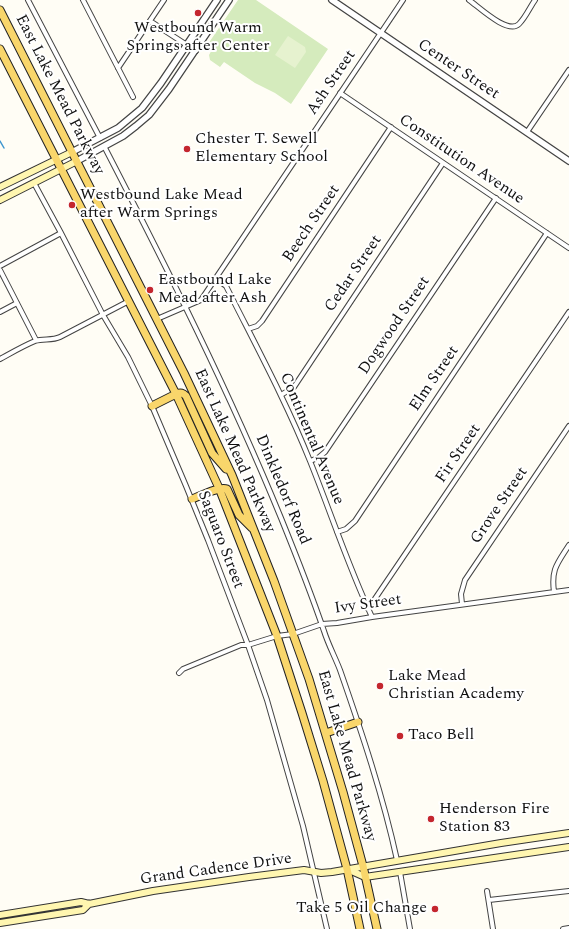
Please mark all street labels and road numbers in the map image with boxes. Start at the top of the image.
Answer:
street label: East Lake Mead Parkway [10,12,108,178]
street label: Center Street [413,36,503,104]
street label: Ash Street [303,47,361,119]
street label: Constitution Avenue [395,111,527,209]
street label: Beech Street [279,182,345,266]
street label: Cedar Street [321,232,387,316]
street label: Dogwood Street [355,273,435,379]
street label: Elm Street [406,343,464,415]
street label: East Lake Mead Parkway [189,366,279,536]
street label: Continental Avenue [275,370,347,508]
street label: Fir Street [432,421,486,487]
street label: Dinkledorf Road [250,432,314,548]
street label: Grove Street [467,464,533,548]
street label: Saguaro Street [193,488,247,592]
street label: Ivy Street [333,591,403,619]
street label: East Lake Mead Parkway [312,668,380,844]
street label: Grand Cadence Drive [139,850,293,890]

